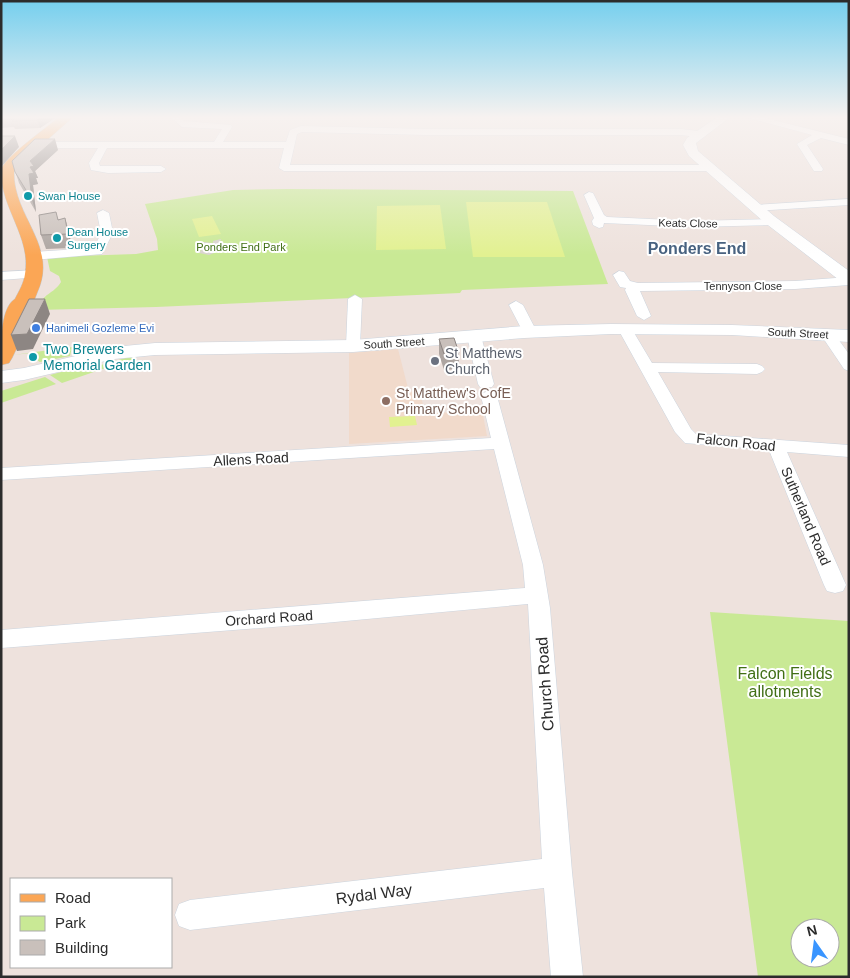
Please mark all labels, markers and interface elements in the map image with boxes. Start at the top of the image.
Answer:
marker: Swan House [22,190,34,202]
place label: Swan House [38,190,100,202]
street label: Keats Close [658,216,718,230]
place label: Dean House Surgery [67,226,128,251]
marker: Dean House Surgery [51,232,63,244]
district label: Ponders End [648,240,746,257]
park label: Ponders End Park [196,241,286,253]
street label: Tennyson Close [704,280,782,292]
marker: Hanimeli Gozleme Evi [30,322,42,334]
place label: Hanimeli Gozleme Evi [46,322,154,334]
street label: South Street [767,325,829,341]
street label: South Street [363,335,425,351]
place label: Two Brewers Memorial Garden [43,341,151,373]
place label: St Matthews Church [445,345,522,377]
marker: Two Brewers Memorial Garden [27,351,39,363]
marker: St Matthews Church [429,355,441,367]
place label: St Matthew's CofE Primary School [396,385,511,417]
marker: St Matthew's CofE Primary School [380,395,392,407]
street label: Falcon Road [696,430,776,454]
street label: Allens Road [213,449,289,469]
street label: Sutherland Road [778,465,834,567]
street label: Orchard Road [225,607,313,629]
street label: Church Road [533,636,557,732]
park label: Falcon Fields allotments [737,665,833,700]
legend [10,878,172,968]
street label: Rydal Way [335,881,413,907]
text: Road [55,889,91,906]
text: Park [55,914,86,931]
north arrow [790,918,840,968]
text: N [805,921,819,939]
text: Building [55,939,108,956]

